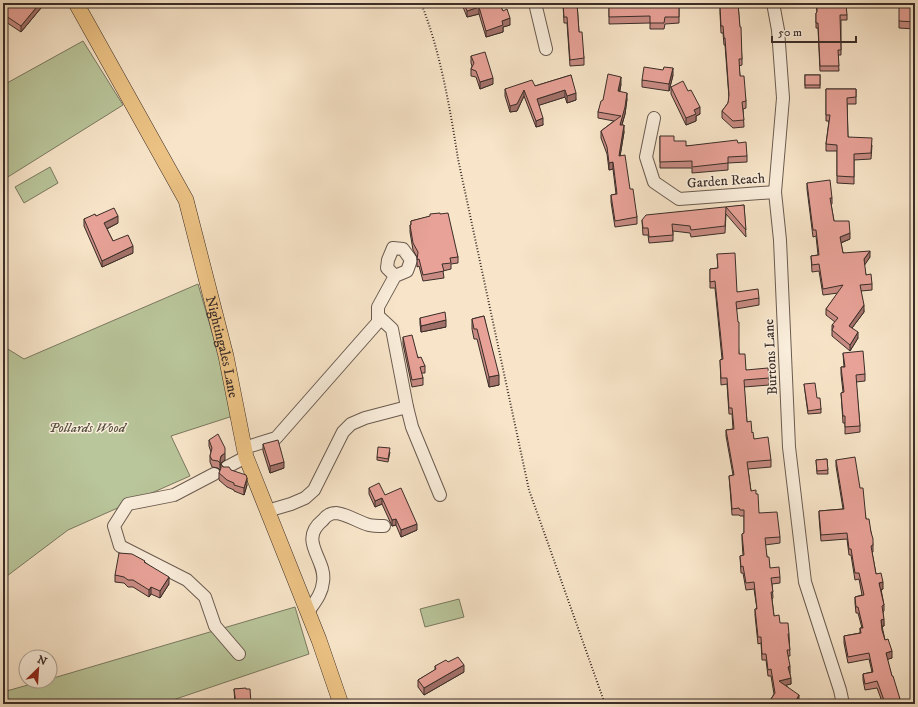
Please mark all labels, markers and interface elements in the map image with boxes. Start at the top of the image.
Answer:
scale bar [772,18,856,44]
text: 50 m [778,25,802,40]
street label: Garden Reach [686,169,766,193]
street label: Nightingales Lane [201,294,242,400]
street label: Burtons Lane [760,318,782,395]
park label: Pollards Wood [49,419,128,437]
north arrow [18,649,58,689]
text: N [35,653,49,669]

